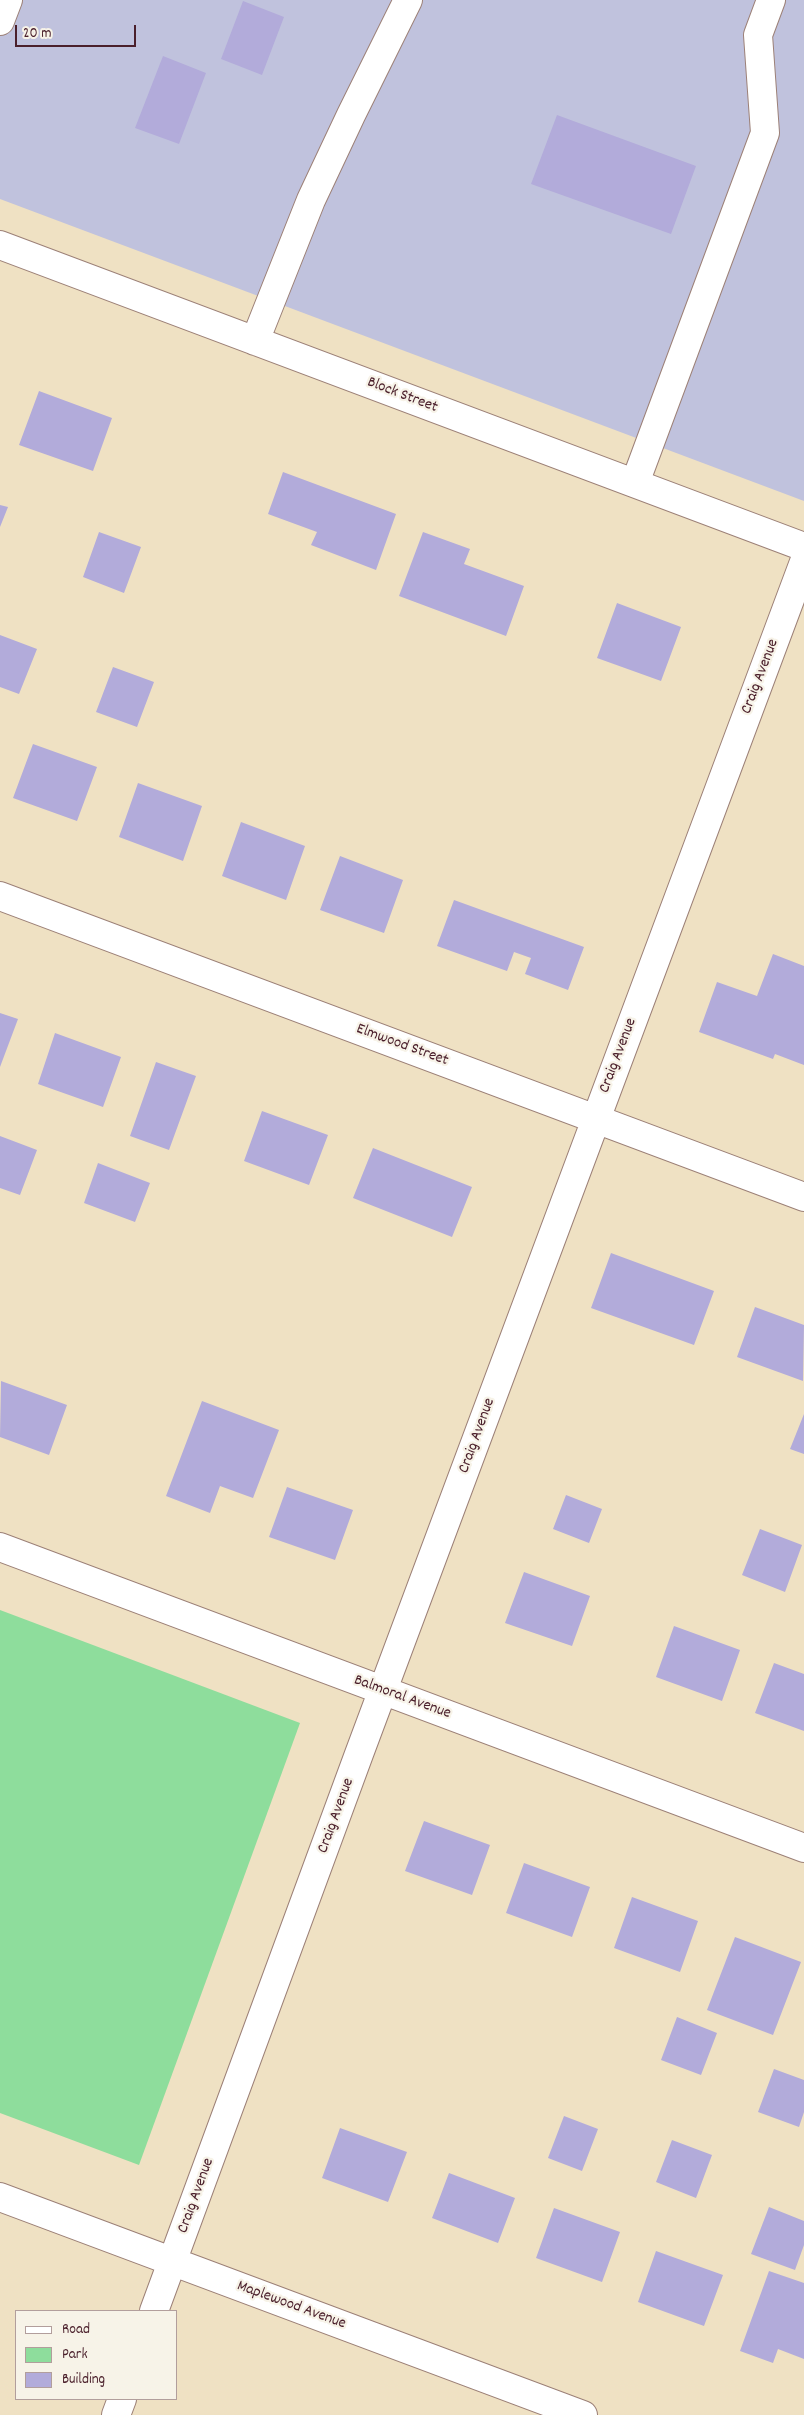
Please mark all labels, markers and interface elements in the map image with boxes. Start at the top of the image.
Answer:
scale bar [18,15,139,47]
text: 20 m [23,23,51,45]
street label: Block Street [364,374,440,418]
street label: Craig Avenue [738,637,784,717]
street label: Craig Avenue [596,1016,642,1096]
street label: Elmwood Street [353,1020,451,1072]
street label: Craig Avenue [456,1396,500,1476]
street label: Balmoral Avenue [351,1672,453,1724]
street label: Craig Avenue [315,1776,359,1856]
street label: Craig Avenue [175,2156,219,2236]
street label: Maplewood Avenue [234,2277,348,2335]
legend [15,2310,178,2400]
text: Road [62,2319,90,2341]
text: Park [62,2344,88,2366]
text: Building [62,2369,105,2391]

